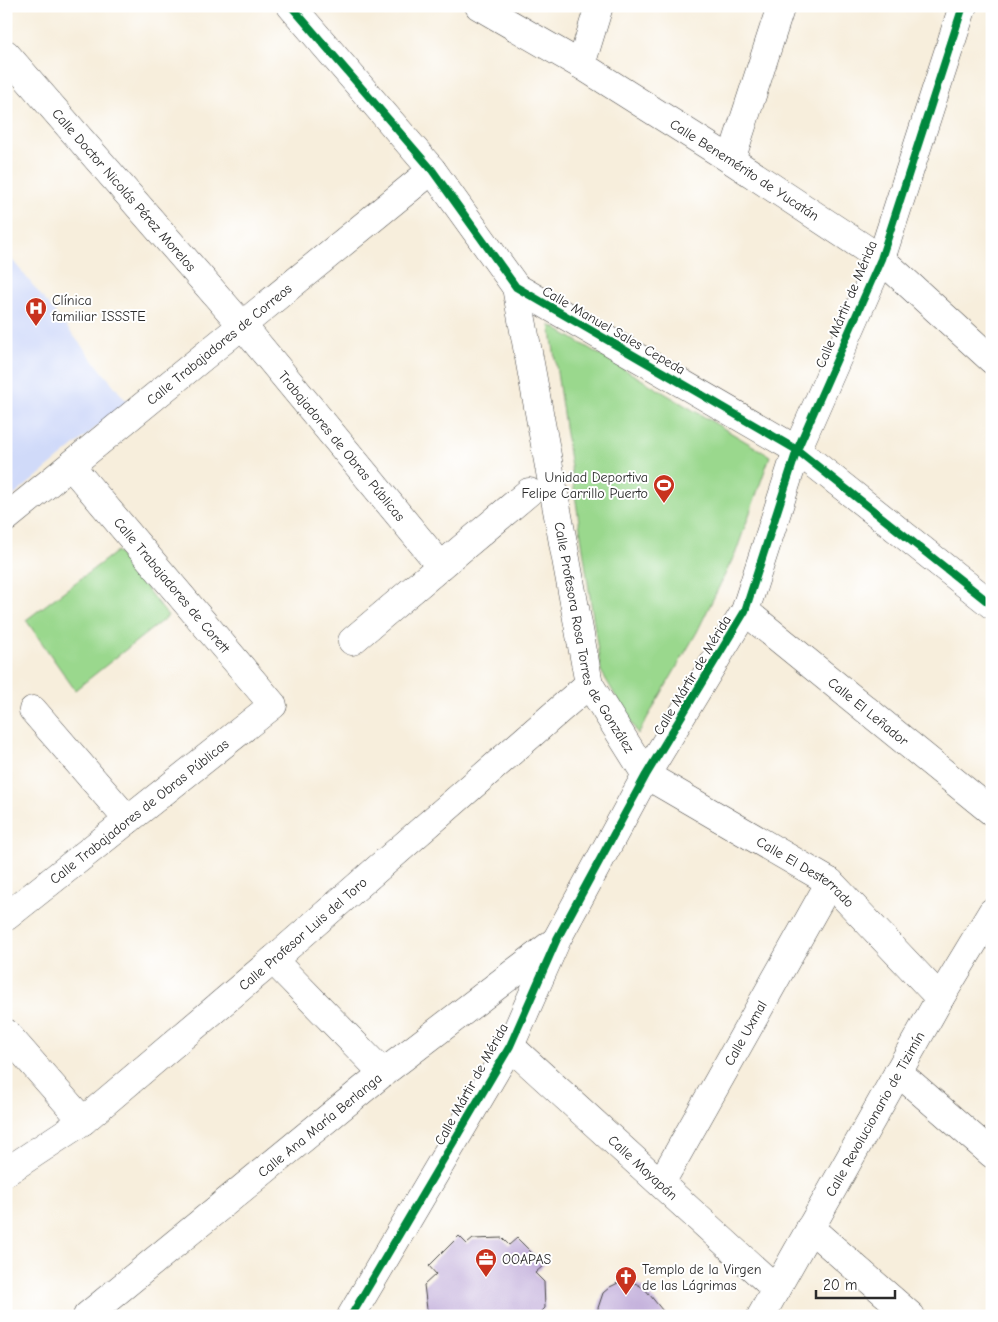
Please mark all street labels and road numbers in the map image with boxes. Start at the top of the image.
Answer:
street label: Calle Doctor Nicolás Pérez Morelos [48,105,199,275]
street label: Calle Benemérito de Yucatán [667,115,822,225]
street label: Calle Mártir de Mérida [812,238,881,370]
street label: Calle Trabajadores de Correos [143,280,296,409]
street label: Calle Manuel Sales Cepeda [539,282,688,378]
street label: Trabajadores de Obras Públicas [274,367,409,525]
street label: Calle Trabajadores de Corett [110,514,234,657]
street label: Calle Profesora Rosa Torres de González [550,521,638,756]
street label: Calle Mártir de Mérida [650,612,735,738]
street label: Calle El Leñador [824,674,912,750]
street label: Calle Trabajadores de Obras Públicas [47,735,232,888]
street label: Calle El Desterrado [753,833,858,911]
street label: Calle Profesor Luis del Toro [235,874,371,994]
street label: Calle Uxmal [721,998,771,1069]
street label: Calle Mártir de Mérida [431,1020,512,1148]
street label: Calle Revolucionario de Tizimín [822,1029,928,1200]
street label: Calle Ana María Berlanga [255,1070,385,1181]
street label: Calle Mayapán [604,1132,681,1204]

